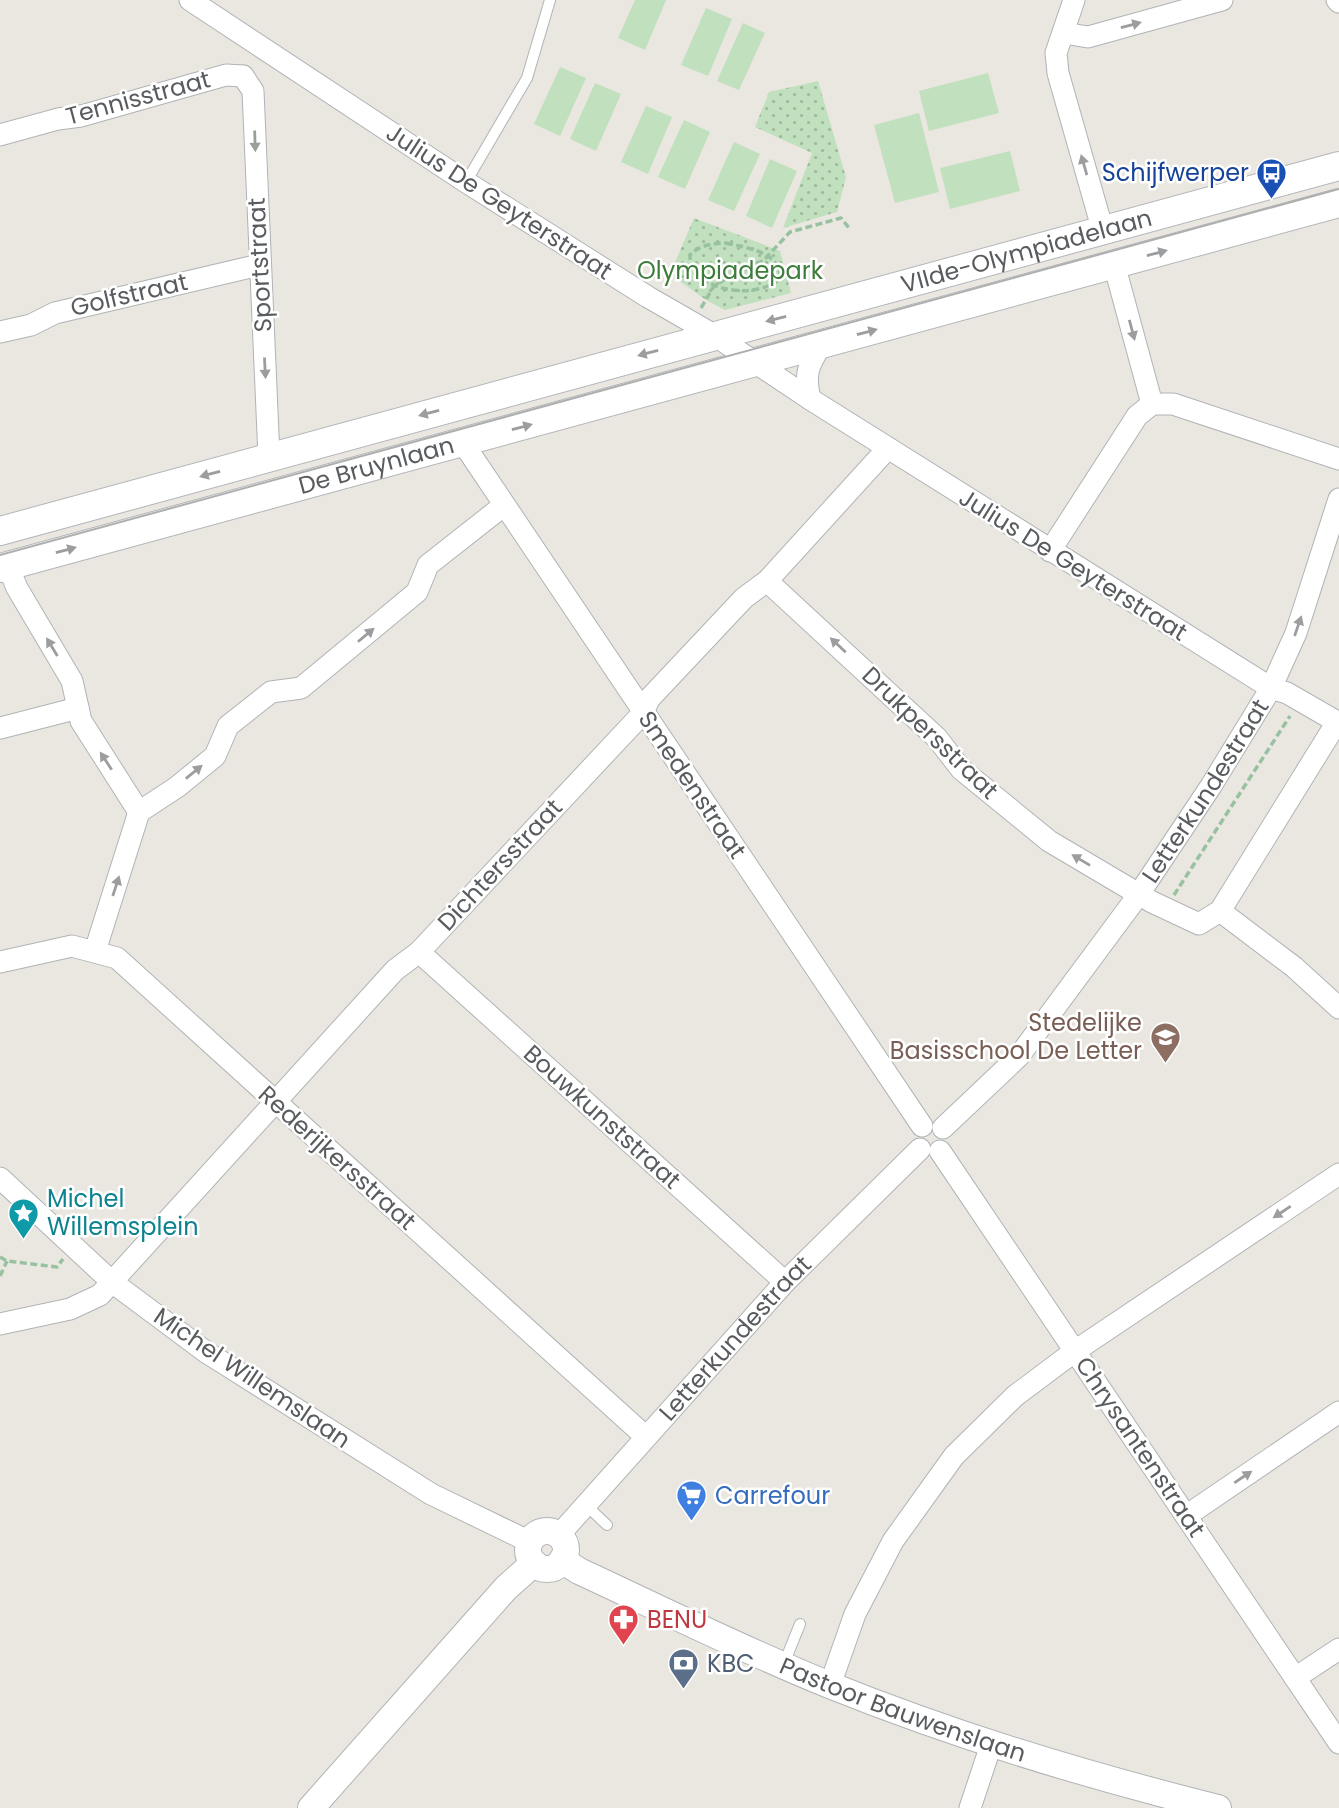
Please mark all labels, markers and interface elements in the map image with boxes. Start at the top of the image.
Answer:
one-way arrow [1120,19,1142,30]
street label: Tennisstraat [62,62,214,133]
street label: Julius De Geyterstraat [380,116,619,287]
one-way arrow [249,130,261,152]
one-way arrow [1078,154,1089,176]
place label: Schijfwerper [1102,156,1249,189]
bus stop icon: Schijfwerper [1255,156,1289,200]
street label: Sportstraat [239,197,280,333]
street label: VIIde-Olympiadelaan [897,201,1156,301]
one-way arrow [1147,247,1168,257]
park label: Olympiadepark [637,254,824,287]
street label: Golfstraat [67,265,191,324]
one-way arrow [765,314,787,325]
one-way arrow [1127,320,1137,341]
one-way arrow [856,326,878,337]
one-way arrow [637,348,659,359]
one-way arrow [260,357,271,379]
one-way arrow [418,409,439,419]
one-way arrow [512,421,533,431]
street label: De Bruynlaan [295,428,458,502]
one-way arrow [199,469,220,479]
street label: Julius De Geyterstraat [953,481,1194,648]
one-way arrow [55,544,77,555]
one-way arrow [1293,615,1304,636]
one-way arrow [357,628,374,643]
one-way arrow [45,637,58,656]
one-way arrow [829,637,847,653]
street label: Drukpersstraat [855,659,1006,806]
street label: Letterkundestraat [1134,693,1276,889]
street label: Smedenstraat [631,704,754,865]
one-way arrow [100,751,113,771]
one-way arrow [185,765,203,780]
street label: Dichtersstraat [430,791,569,938]
one-way arrow [1071,853,1090,866]
one-way arrow [111,875,121,896]
place label: Stedelijke Basisschool De Letter [890,1006,1142,1067]
school or university icon: Stedelijke Basisschool De Letter [1148,1020,1182,1064]
street label: Bouwkunststraat [517,1037,688,1196]
street label: Rederijkersstraat [251,1078,423,1237]
place label: Michel Willemsplein [47,1182,199,1243]
place icon: Michel Willemsplein [7,1196,41,1240]
one-way arrow [1273,1205,1292,1218]
street label: Letterkundestraat [651,1248,818,1428]
street label: Michel Willemslaan [147,1299,357,1456]
street label: Chrysantenstraat [1068,1350,1213,1543]
one-way arrow [1234,1470,1252,1484]
supermarket icon: Carrefour [675,1479,709,1523]
place label: Carrefour [715,1479,830,1512]
pharmacy icon: BENU [607,1603,641,1647]
place label: BENU [647,1603,707,1636]
bank icon: KBC [667,1647,701,1691]
place label: KBC [707,1647,755,1680]
street label: Pastoor Bauwenslaan [775,1649,1030,1770]

